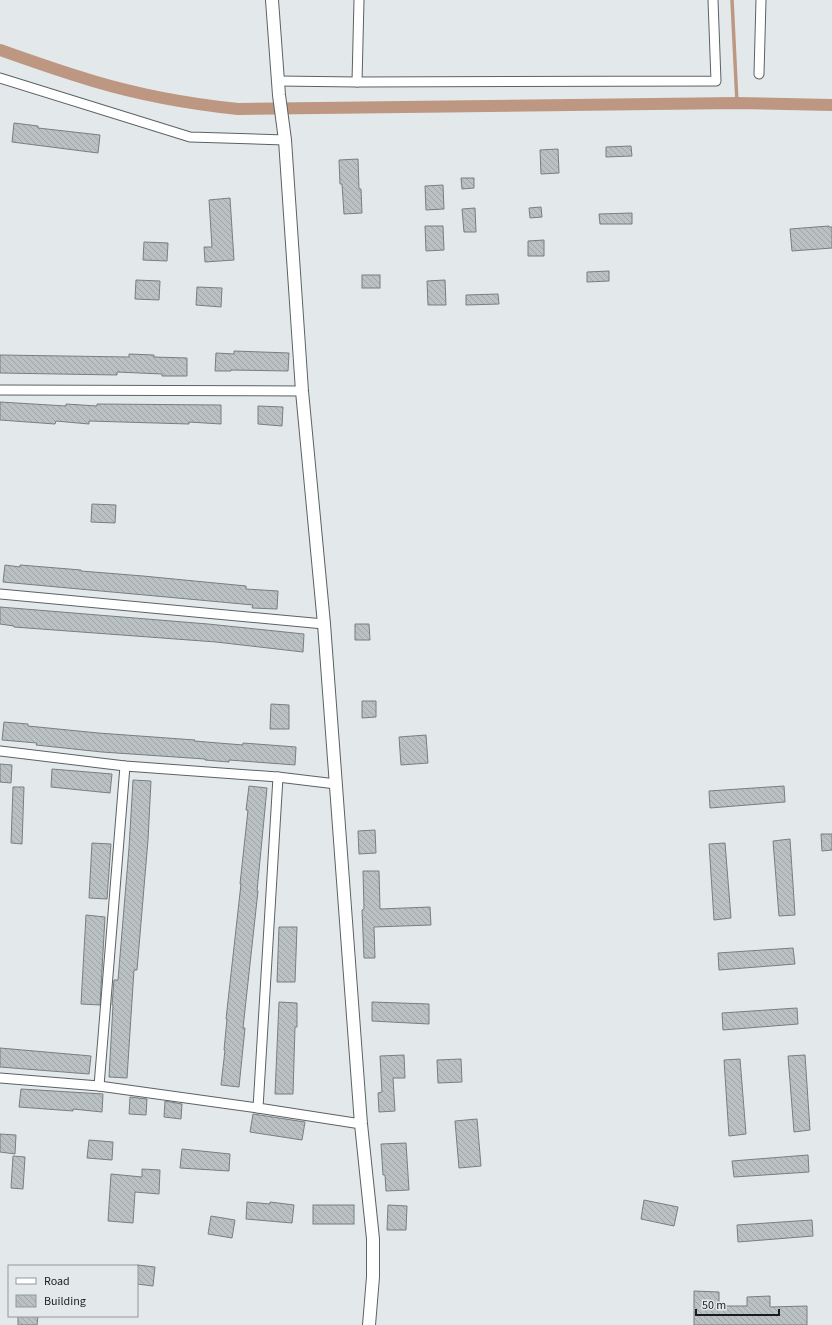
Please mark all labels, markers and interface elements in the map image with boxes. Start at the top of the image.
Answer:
legend [8,1265,138,1317]
text: Road [44,1273,70,1290]
scale bar [696,1291,779,1317]
text: Building [44,1293,86,1310]
text: 50 m [702,1297,726,1314]

